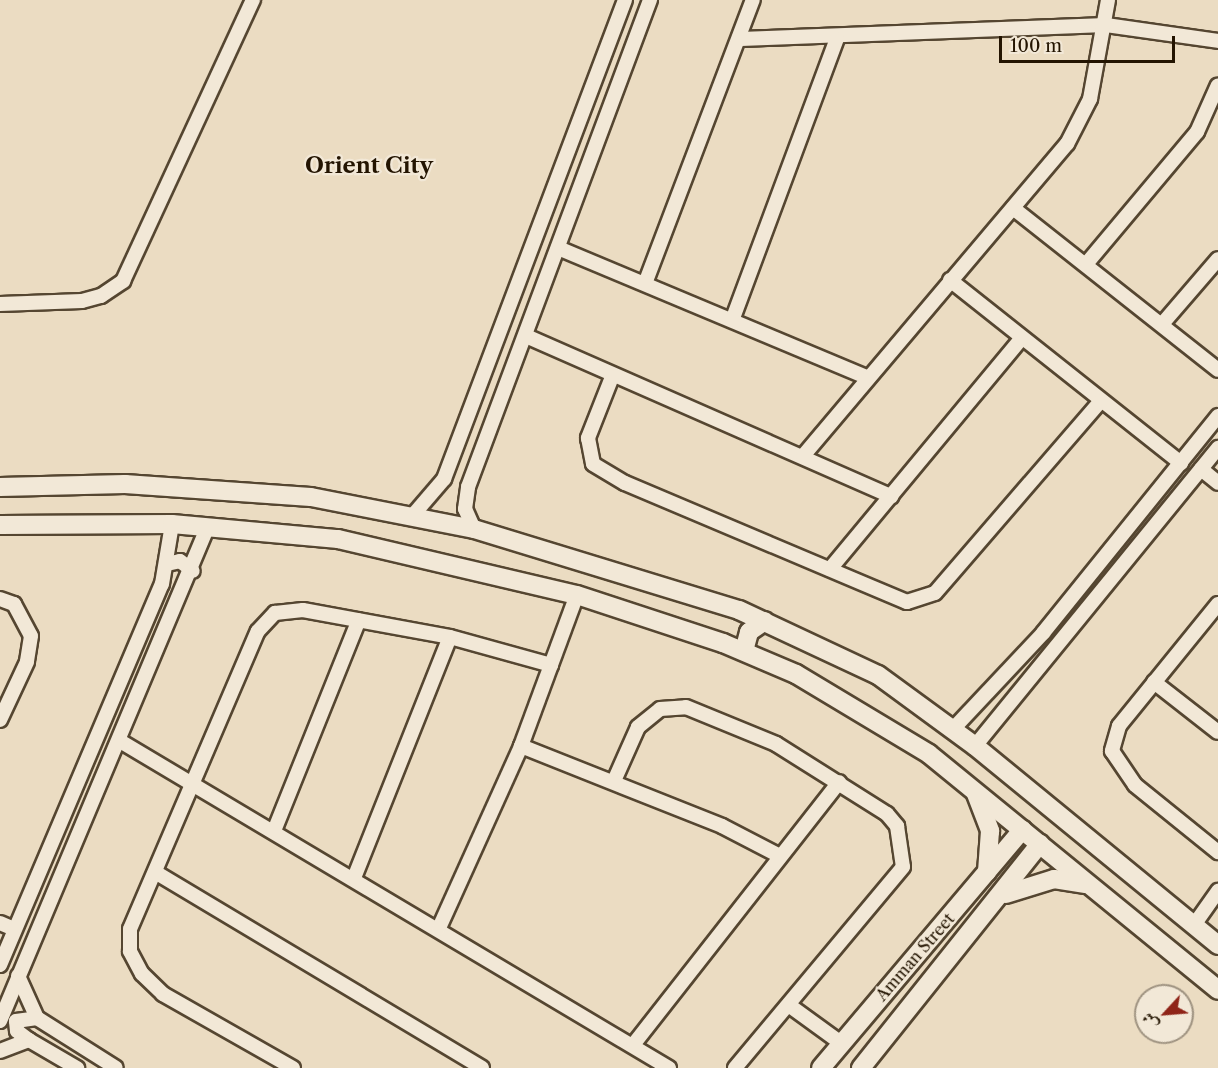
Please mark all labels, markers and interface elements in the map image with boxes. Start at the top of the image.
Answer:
scale bar [1002,24,1178,62]
text: 100 m [1010,35,1062,57]
district label: Orient City [305,153,433,179]
street label: Amman Street [872,909,958,1005]
north arrow [1134,984,1194,1044]
text: ش [1137,1009,1162,1033]

